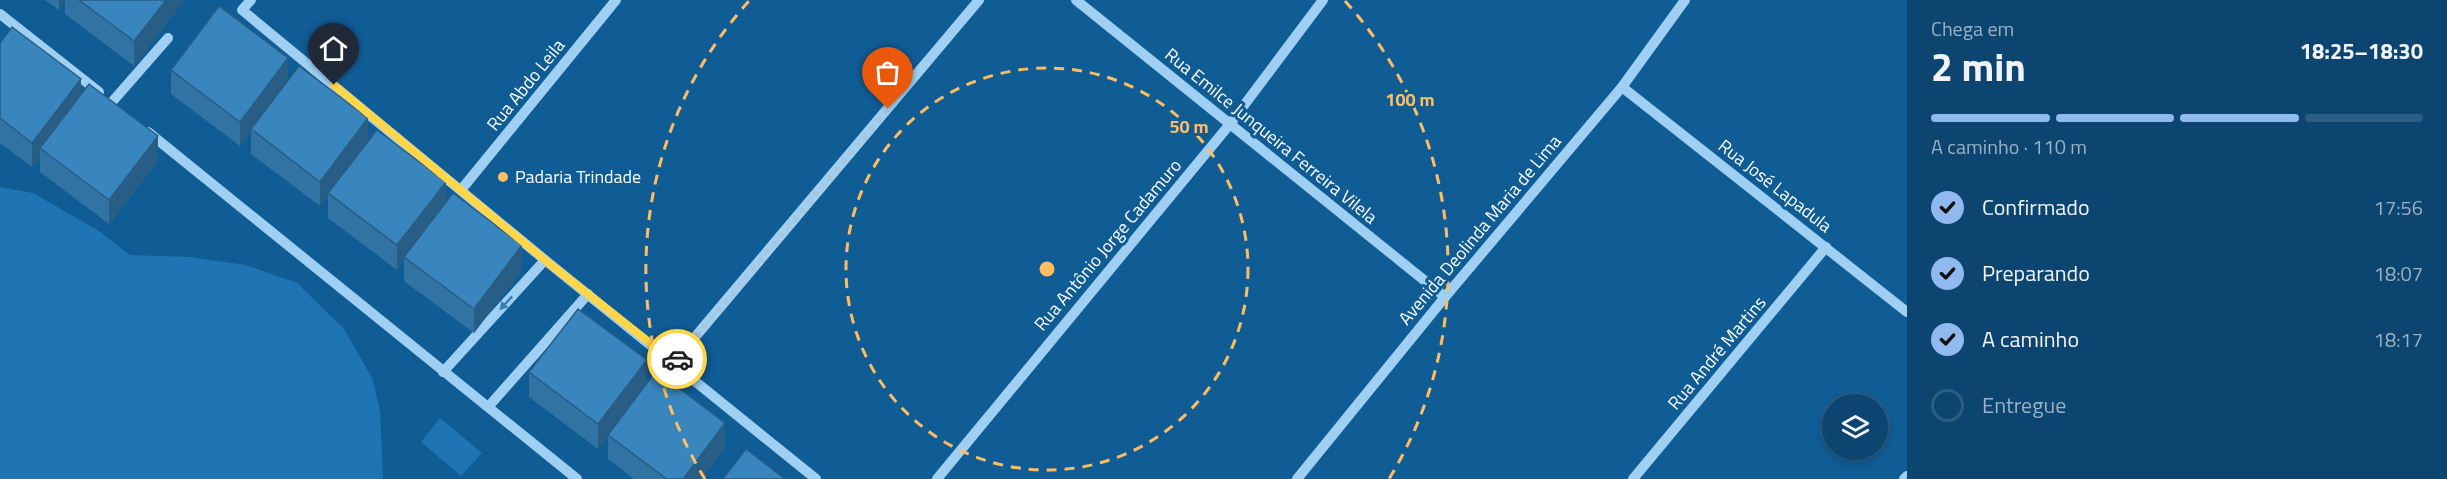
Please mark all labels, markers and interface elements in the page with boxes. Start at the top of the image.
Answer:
text: Chega em [1931,13,2014,44]
pin [308,23,359,85]
icon: home [317,32,350,65]
street label: Rua Abdo Leila [480,33,571,137]
text: 18:25–18:30 [2300,34,2423,68]
text: 2 min [1931,37,2026,96]
street label: Rua Emilce Junqueira Ferreira Vilela [1159,41,1383,230]
pin [862,47,913,109]
icon: bag [871,56,904,89]
text: 100 m [1385,86,1435,113]
text: 50 m [1169,113,1209,140]
street label: Avenida Deolinda Maria de Lima [1392,129,1567,331]
text: A caminho · 110 m [1931,131,2087,162]
street label: Rua José Lapadula [1713,132,1838,239]
street label: Rua Antônio Jorge Cadamuro [1027,153,1188,337]
place label: Padaria Trindade [515,163,641,190]
marker: Padaria Trindade [496,170,510,184]
text: Confirmado [1982,190,2090,224]
icon: check [1931,191,1964,224]
text: 17:56 [2374,192,2423,223]
text: Preparando [1982,256,2090,290]
icon: check [1931,257,1964,290]
text: 18:07 [2374,258,2423,289]
centre of rings [1037,259,1057,279]
street label: Rua André Martins [1661,290,1772,415]
one-way arrow [500,295,513,310]
text: A caminho [1982,322,2079,356]
icon: check [1931,323,1964,356]
text: 18:17 [2374,324,2423,355]
courier [647,329,707,389]
icon: car [661,343,694,376]
text: Entregue [1982,388,2066,422]
map controls [1822,394,1888,460]
button: layers [1822,394,1888,460]

